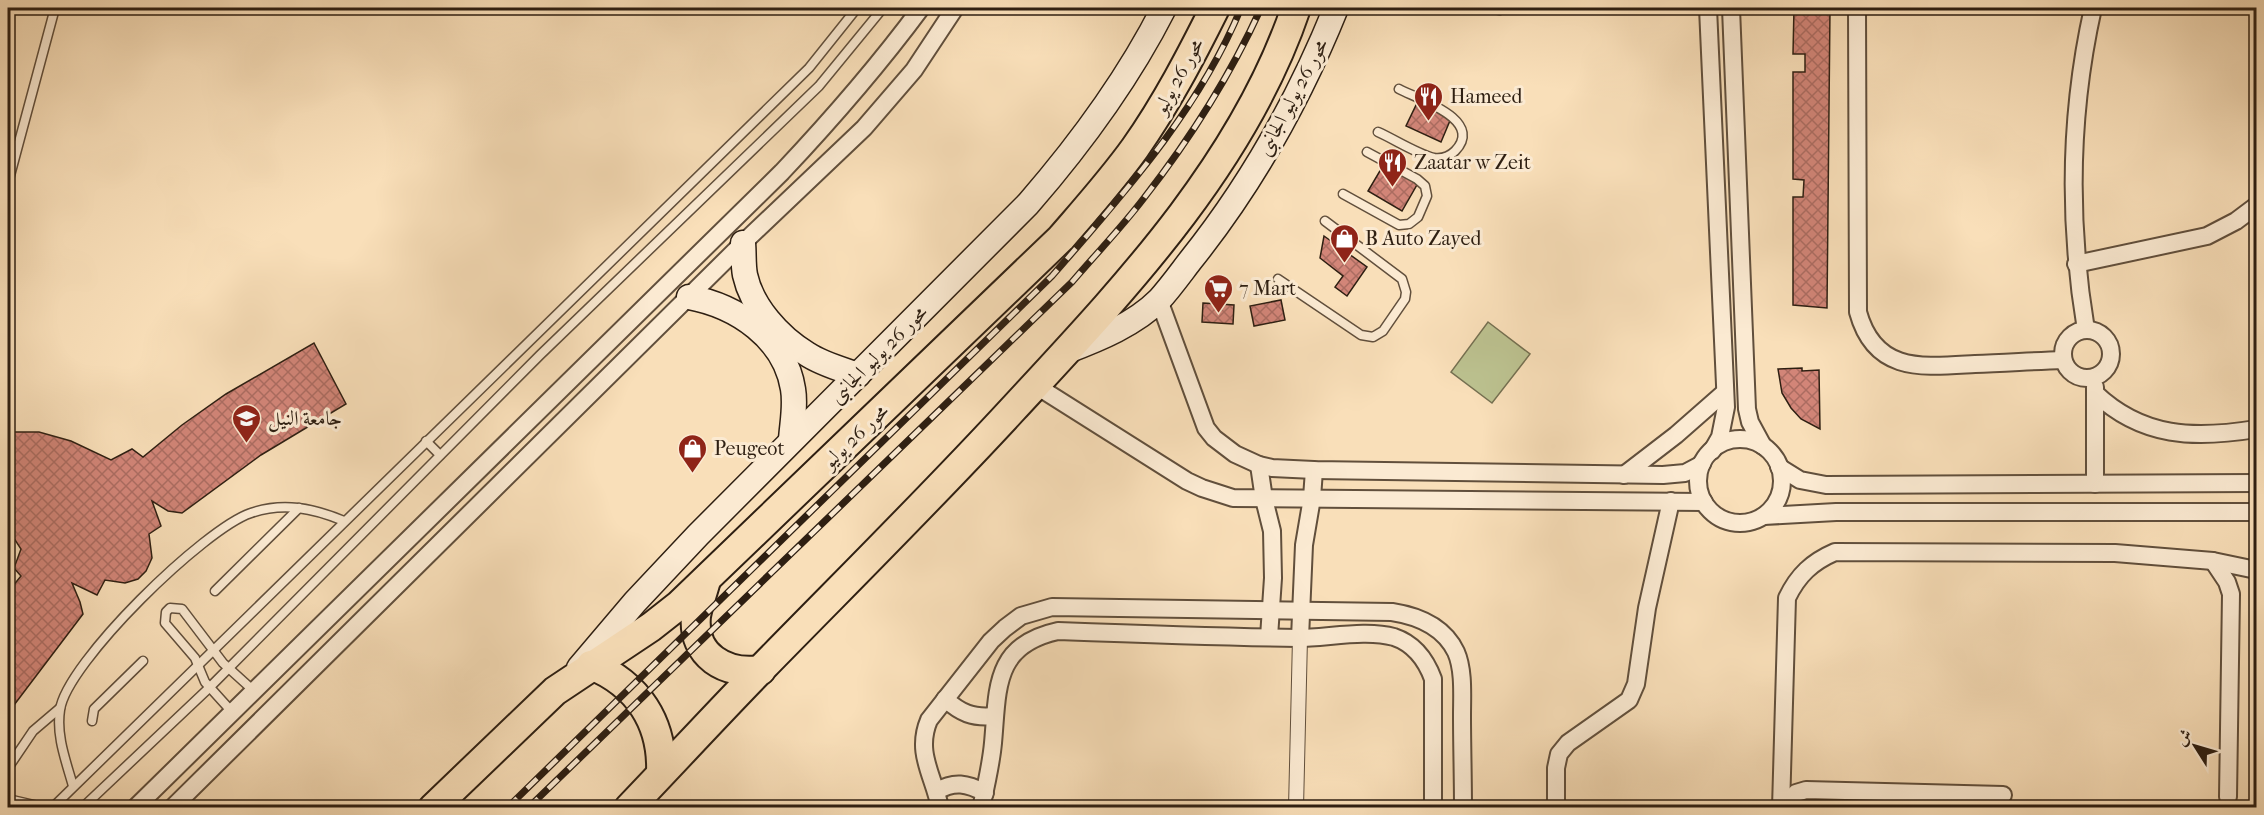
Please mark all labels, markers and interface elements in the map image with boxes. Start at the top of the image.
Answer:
street label: محور 26 يوليو [1147,35,1209,120]
street label: محور 26 يوليو الجانبى [1252,35,1335,161]
restaurant icon: Hameed [1413,80,1445,122]
place label: Hameed [1450,85,1523,108]
restaurant icon: Zaatar w Zeit [1377,146,1409,188]
place label: Zaatar w Zeit [1414,151,1531,174]
shop icon: B Auto Zayed [1328,222,1360,264]
place label: B Auto Zayed [1365,227,1482,250]
supermarket icon: 7 Mart [1202,272,1234,314]
place label: 7 Mart [1239,277,1296,300]
street label: محور 26 يوليو الجانبى [825,301,934,410]
street label: محور 26 يوليو [816,399,894,475]
school or university icon: جامعة النيل [231,402,263,444]
place label: جامعة النيل [268,407,342,433]
shop icon: Peugeot [677,432,709,474]
place label: Peugeot [714,437,785,460]
north arrow [2165,716,2225,776]
text: ش [2171,725,2196,749]

